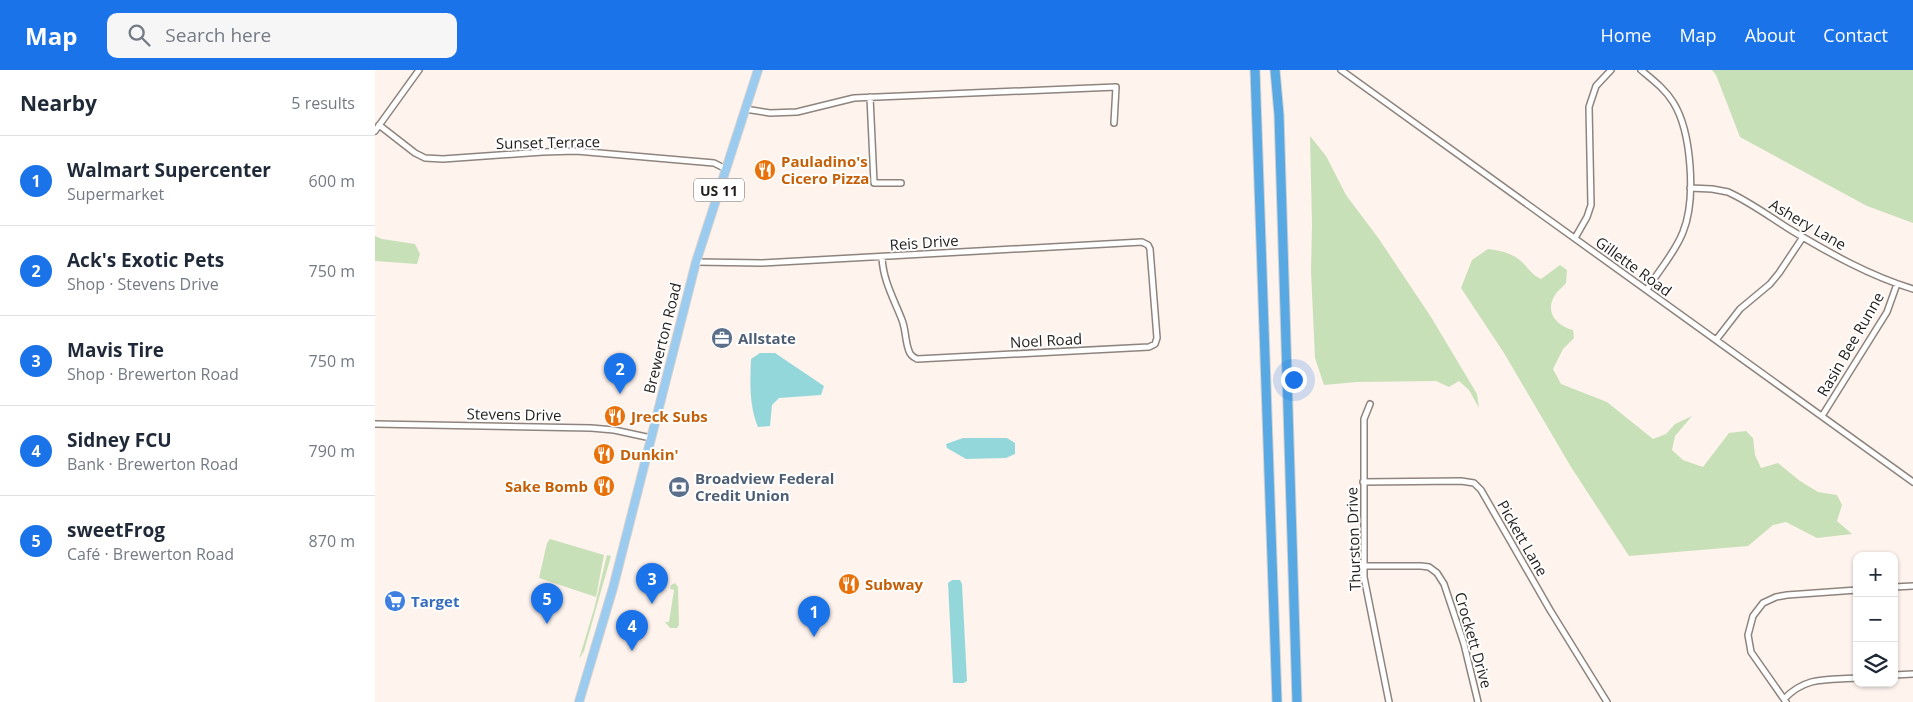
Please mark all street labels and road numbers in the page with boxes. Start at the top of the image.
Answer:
street label: Sunset Terrace [496,131,600,153]
road number: US 11 [694,178,744,202]
street label: Ashery Lane [1766,194,1850,254]
street label: Reis Drive [889,230,959,254]
street label: Gillette Road [1592,232,1676,300]
street label: Brewerton Road [639,280,685,396]
street label: Rasin Bee Runne [1812,288,1888,400]
street label: Noel Road [1009,328,1083,352]
street label: Stevens Drive [466,403,562,425]
street label: Thurston Drive [1341,487,1365,591]
street label: Pickett Lane [1493,496,1553,580]
street label: Crockett Drive [1451,589,1497,691]

